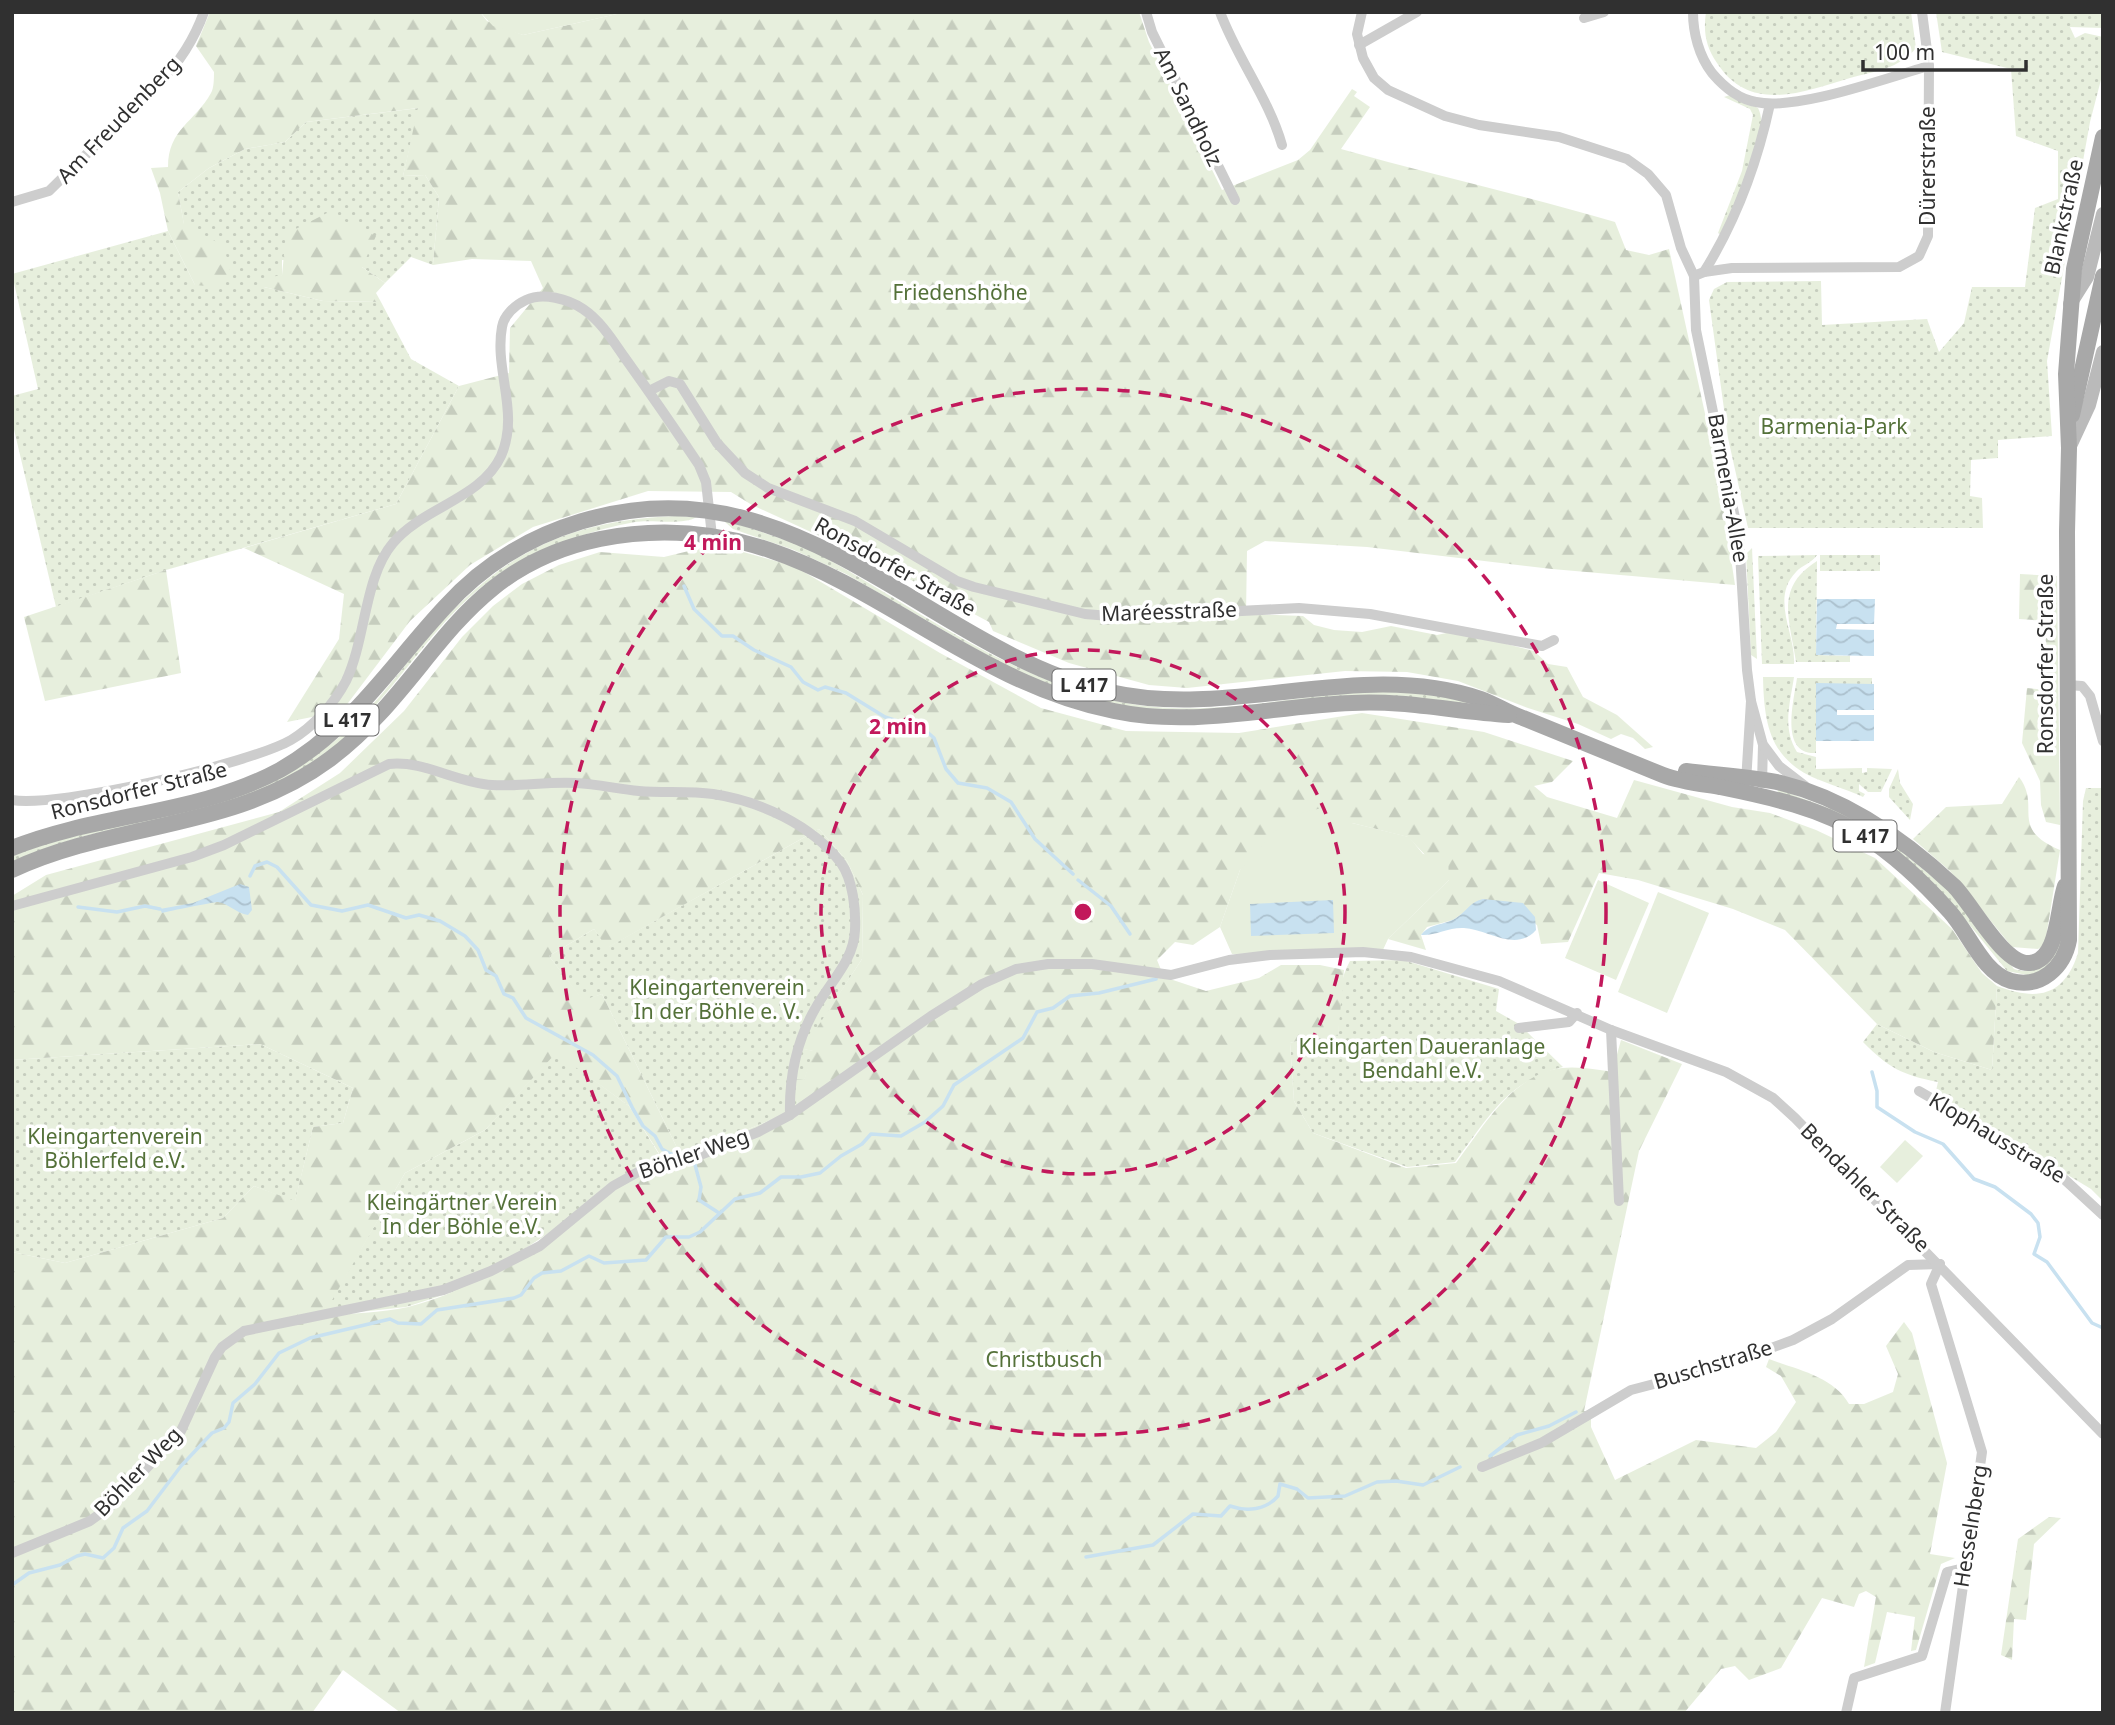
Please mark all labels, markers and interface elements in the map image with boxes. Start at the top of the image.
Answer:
scale bar [1863,28,2026,72]
text: 100 m [1874,38,1935,66]
street label: Am Sandholz [1148,43,1230,171]
street label: Am Freudenberg [50,50,186,189]
street label: Dürerstraße [1913,106,1941,226]
street label: Blankstraße [2037,156,2089,277]
park label: Friedenshöhe [892,278,1028,306]
street label: Barmenia-Allee [1702,411,1756,564]
park label: Barmenia-Park [1761,412,1908,440]
street label: Ronsdorfer Straße [810,510,981,622]
text: 4 min [684,528,742,556]
street label: Ronsdorfer Straße [2031,574,2059,754]
street label: Maréesstraße [1101,595,1237,627]
road number: L 417 [1052,670,1116,700]
road number: L 417 [316,705,378,736]
text: 2 min [869,712,927,740]
street label: Ronsdorfer Straße [48,755,230,825]
road number: L 417 [1834,820,1896,852]
centre of rings [1071,900,1095,924]
park label: Kleingartenverein In der Böhle e. V. [629,973,805,1025]
park label: Kleingarten Daueranlage Bendahl e.V. [1299,1032,1545,1084]
street label: Klophausstraße [1924,1085,2071,1189]
street label: Bendahler Straße [1795,1117,1936,1258]
street label: Böhler Weg [635,1121,752,1185]
park label: Kleingartenverein Böhlerfeld e.V. [27,1122,203,1174]
park label: Kleingärtner Verein In der Böhle e.V. [366,1188,558,1240]
street label: Buschstraße [1650,1333,1775,1395]
park label: Christbusch [986,1345,1103,1373]
street label: Böhler Weg [87,1420,187,1522]
street label: Hesselnberg [1946,1462,1994,1589]

